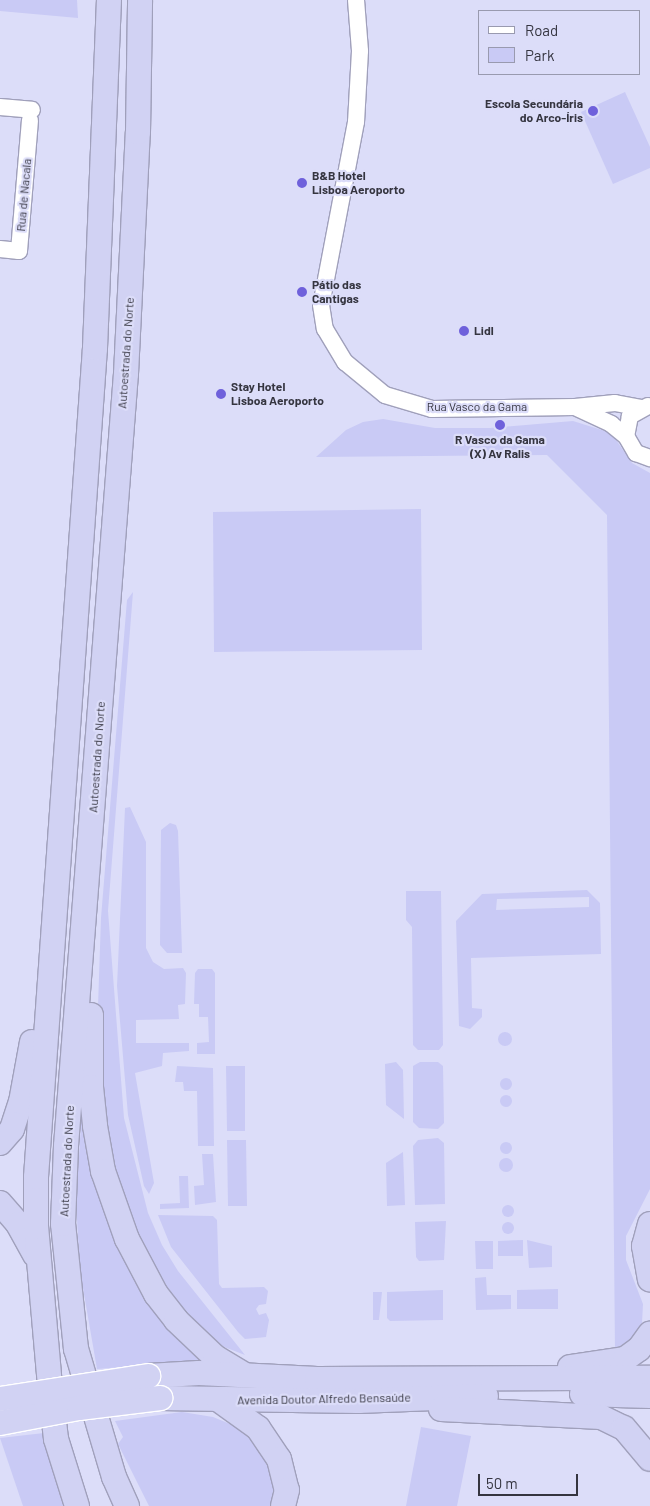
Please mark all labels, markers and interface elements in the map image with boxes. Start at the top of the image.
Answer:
legend [478,10,640,75]
text: Road [525,21,558,39]
text: Park [525,46,554,64]
place label: Escola Secundária do Arco-Íris [485,97,583,125]
marker: Escola Secundária do Arco-Íris [587,105,599,117]
street label: Rua de Nacala [14,158,34,232]
place label: B&B Hotel Lisboa Aeroporto [312,169,405,197]
marker: B&B Hotel Lisboa Aeroporto [296,177,308,189]
place label: Pátio das Cantigas [312,278,361,306]
marker: Pátio das Cantigas [296,286,308,298]
street label: Autoestrada do Norte [115,297,137,409]
place label: Lidl [474,324,494,338]
marker: Lidl [458,325,470,337]
place label: Stay Hotel Lisboa Aeroporto [231,380,324,408]
marker: Stay Hotel Lisboa Aeroporto [215,388,227,400]
street label: Rua Vasco da Gama [427,400,527,414]
marker: R Vasco da Gama (X) Av Ralis [494,419,506,431]
place label: R Vasco da Gama (X) Av Ralis [455,433,545,461]
street label: Autoestrada do Norte [86,701,108,813]
street label: Autoestrada do Norte [57,1105,77,1217]
street label: Avenida Doutor Alfredo Bensaúde [237,1390,411,1408]
scale bar [480,1464,580,1496]
text: 50 m [486,1474,518,1492]

